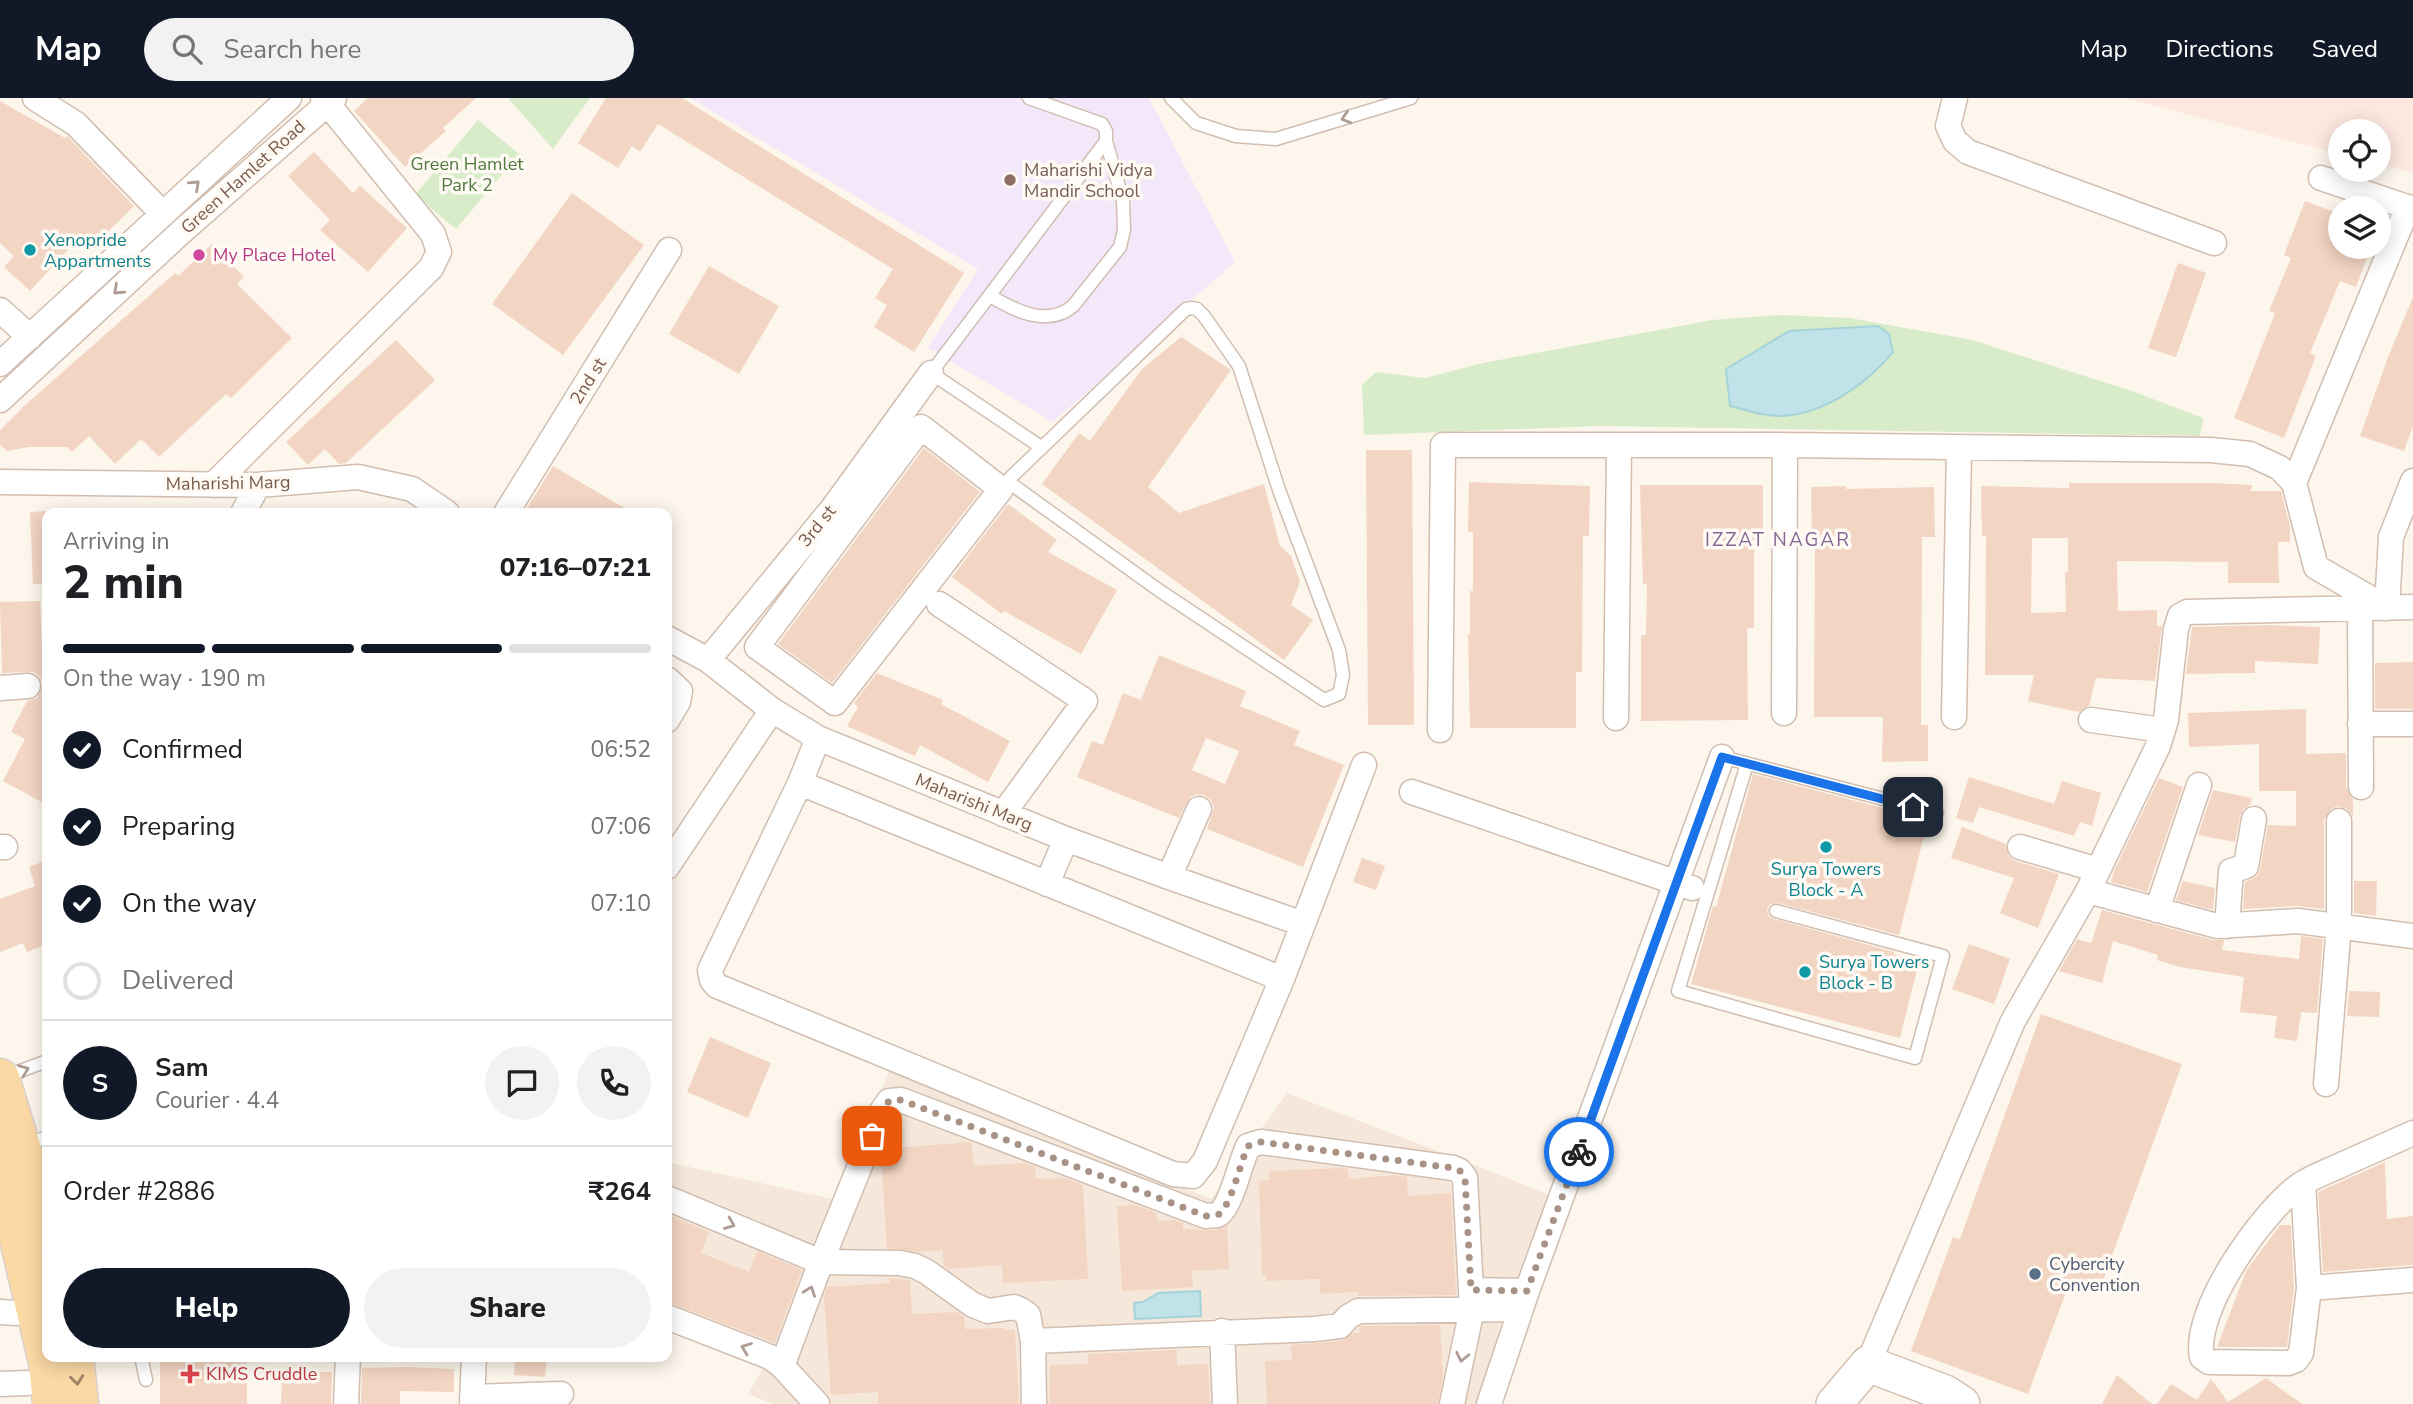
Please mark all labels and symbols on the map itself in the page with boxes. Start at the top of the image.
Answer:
one-way arrow [1340,109,1352,124]
street label: Green Hamlet Road [176,115,310,239]
park label: Green Hamlet Park 2 [410,152,524,197]
place label: Maharishi Vidya Mandir School [1024,158,1153,203]
marker: Maharishi Vidya Mandir School [1002,172,1018,188]
one-way arrow [186,181,199,193]
place label: Xenopride Appartments [44,228,151,273]
marker: Xenopride Appartments [22,242,38,258]
place label: My Place Hotel [213,243,336,267]
marker: My Place Hotel [191,247,207,263]
one-way arrow [113,282,126,294]
street label: 2nd st [564,352,612,409]
street label: Maharishi Marg [165,470,291,496]
street label: 3rd st [793,500,842,552]
district label: IZZAT NAGAR [1705,527,1851,553]
street label: Maharishi Marg [912,767,1036,837]
pin [1883,777,1943,837]
marker: Surya Towers Block - A [1818,839,1834,855]
place label: Surya Towers Block - A [1771,857,1881,902]
place label: Surya Towers Block - B [1819,950,1929,995]
marker: Surya Towers Block - B [1797,964,1813,980]
one-way arrow [17,1064,29,1078]
pin [842,1106,902,1166]
courier [1544,1117,1614,1187]
one-way arrow [723,1216,735,1230]
place label: Cybercity Convention [2049,1252,2140,1297]
marker: Cybercity Convention [2027,1266,2043,1282]
one-way arrow [802,1285,816,1297]
one-way arrow [740,1342,752,1356]
one-way arrow [1456,1351,1470,1363]
place label: KIMS Cruddle [206,1362,317,1386]
marker: KIMS Cruddle [180,1364,200,1384]
one-way arrow [70,1374,85,1386]

